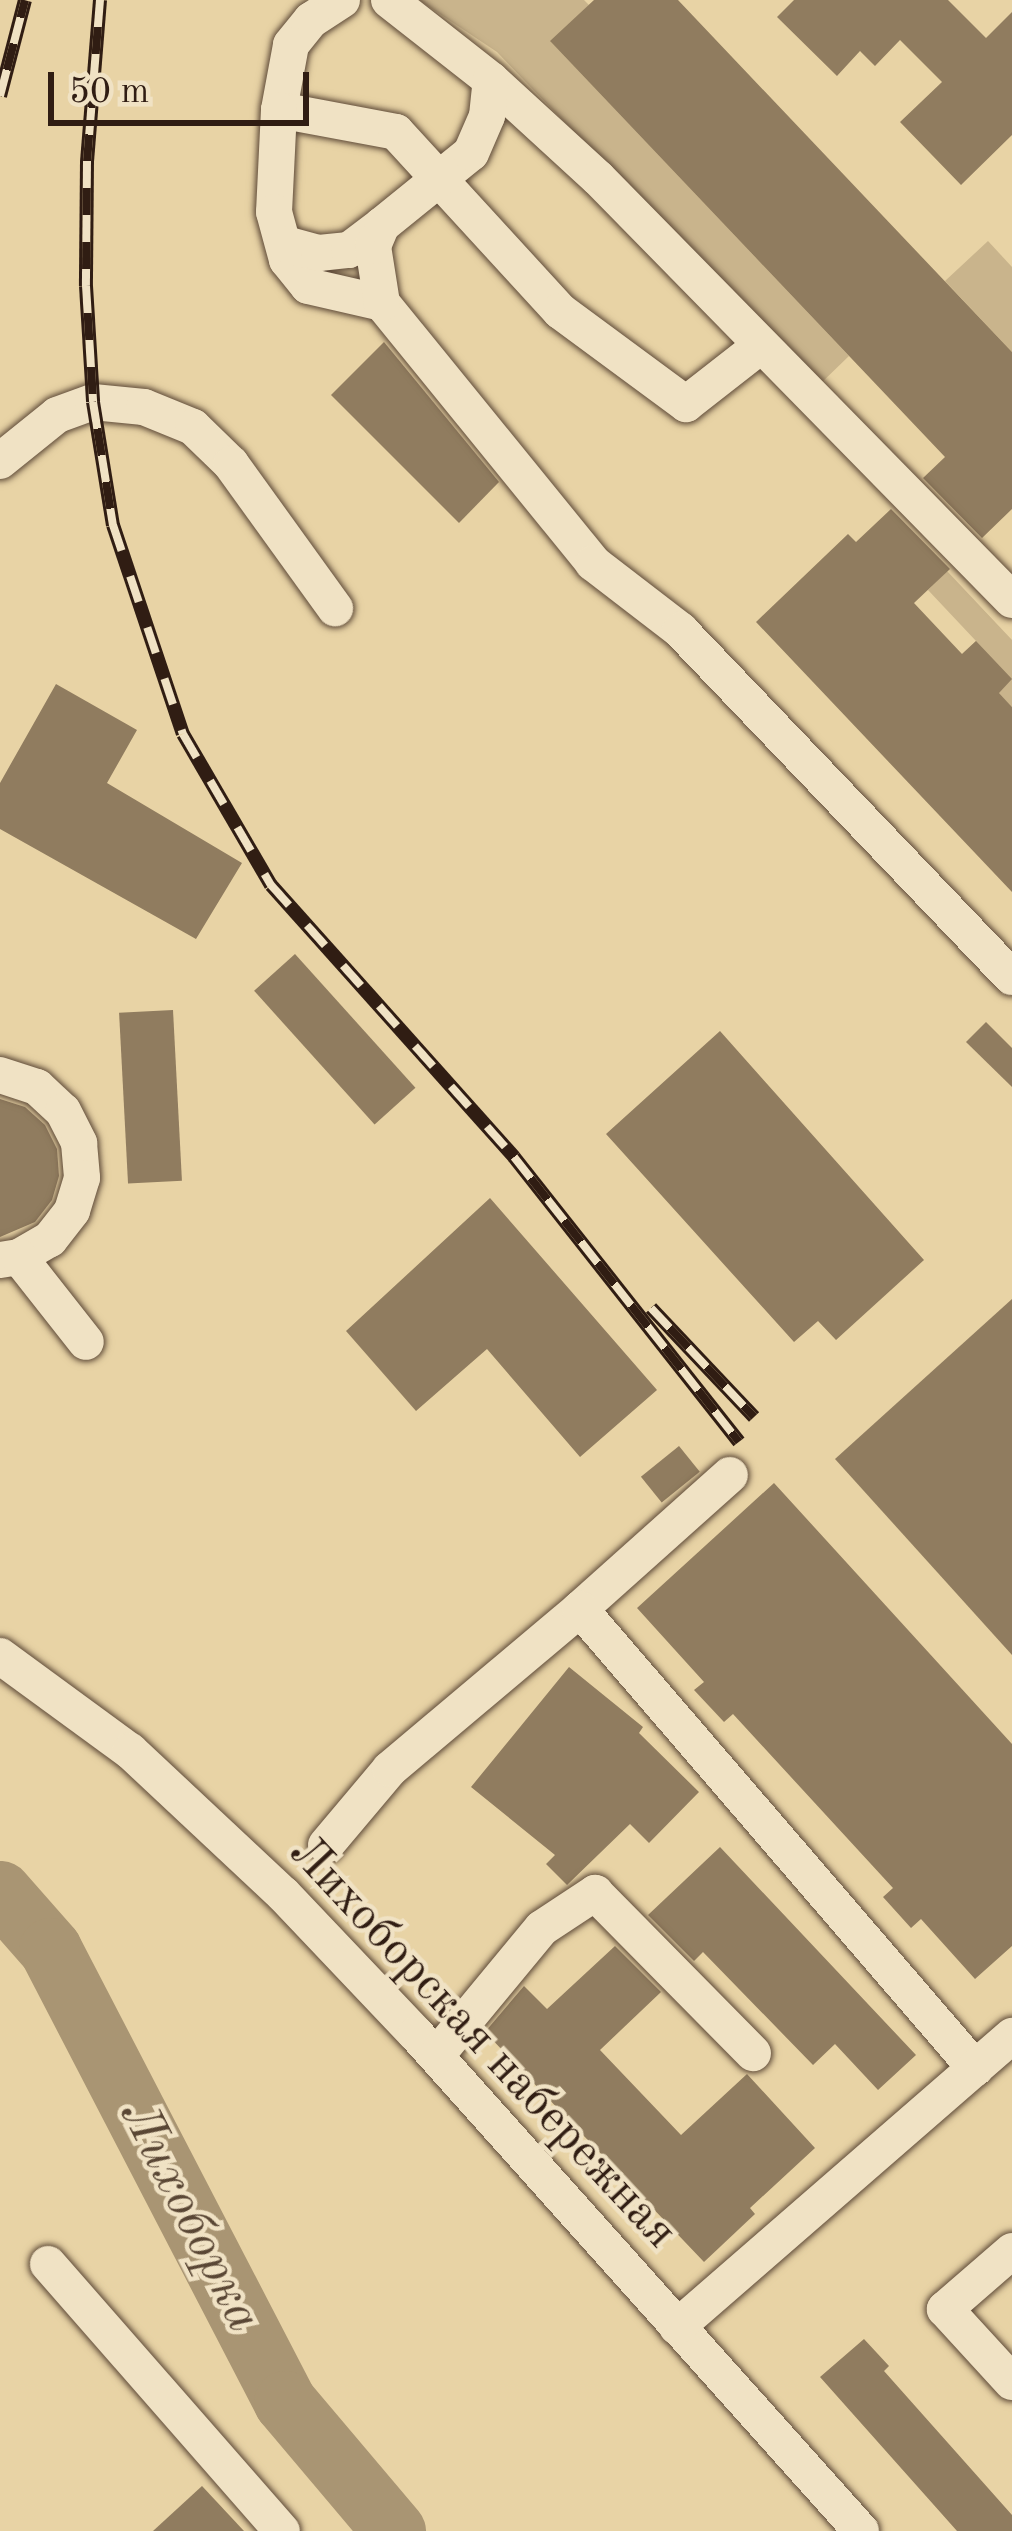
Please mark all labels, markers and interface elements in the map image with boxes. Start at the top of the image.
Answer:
scale bar [54,48,315,122]
text: 50 m [69,75,149,111]
street label: Лихоборская набережная [276,1825,688,2261]
water label: Лихоборка [105,2091,273,2343]

